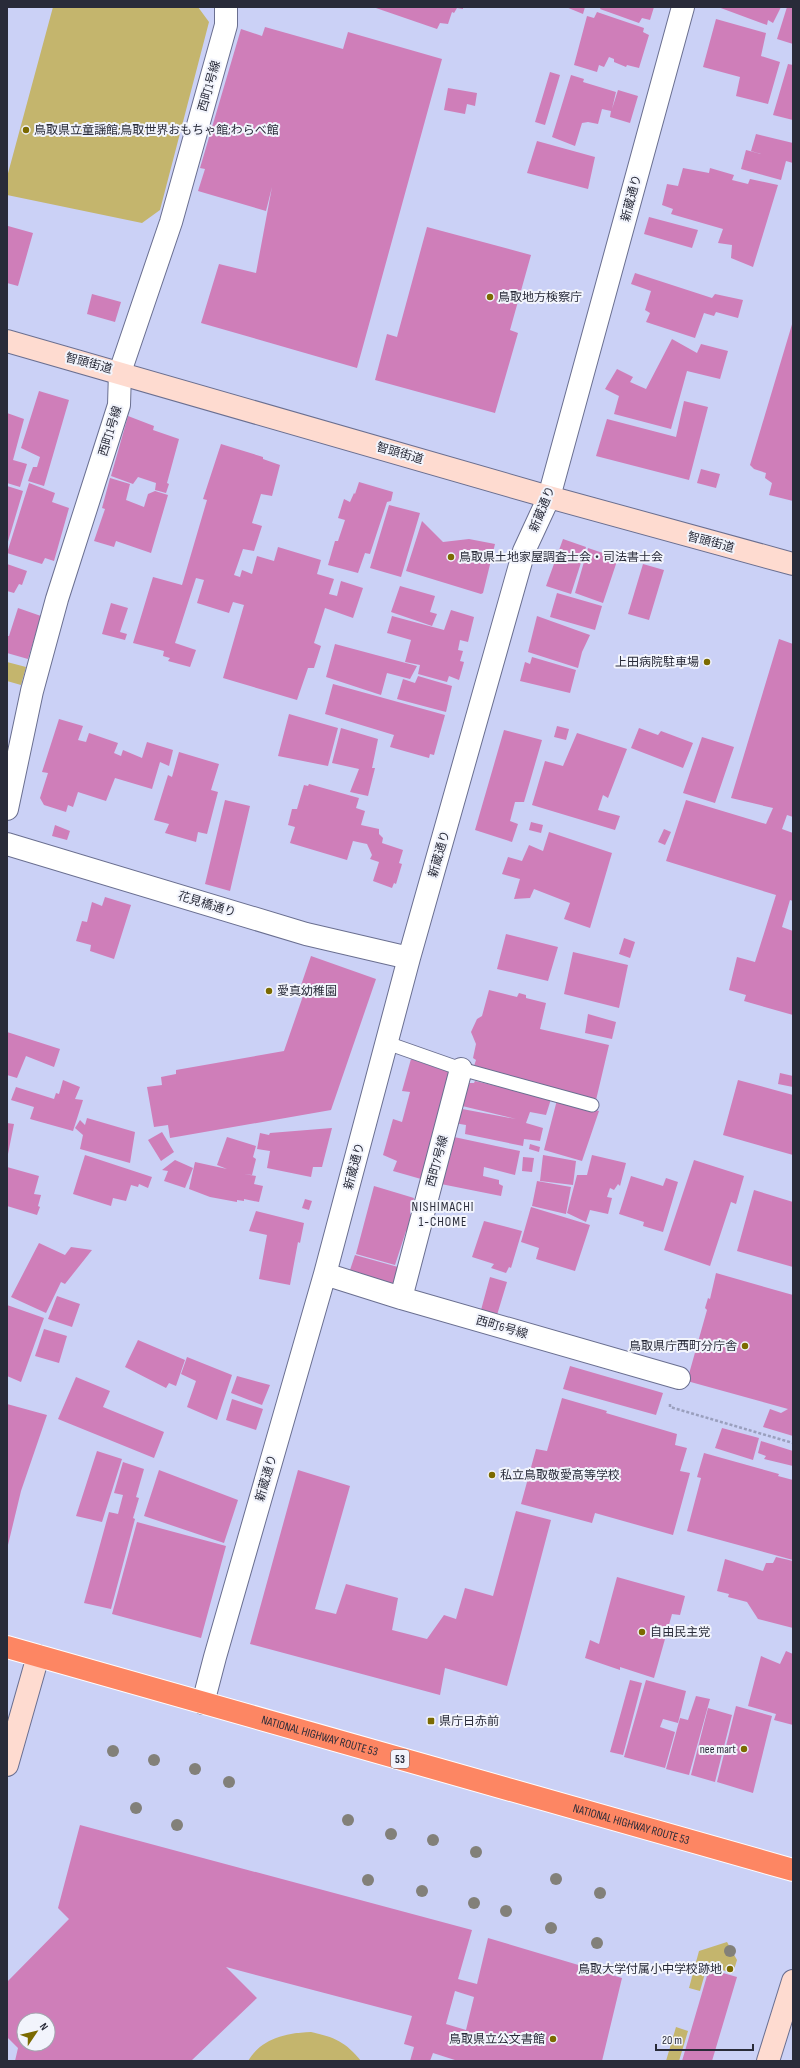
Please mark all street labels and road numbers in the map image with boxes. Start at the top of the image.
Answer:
street label: 西町1号線 [195,59,224,113]
street label: 新蔵通り [618,173,645,223]
street label: 智頭街道 [64,350,114,377]
street label: 西町1号線 [96,404,125,458]
street label: 智頭街道 [375,440,425,467]
street label: 新蔵通り [527,484,558,534]
street label: 智頭街道 [686,529,736,556]
street label: 新蔵通り [426,829,453,879]
street label: 花見橋通り [176,889,238,920]
street label: 西町7号線 [423,1134,452,1189]
street label: 新蔵通り [341,1141,368,1191]
street label: 西町6号線 [474,1313,530,1342]
street label: 新蔵通り [253,1453,280,1503]
street label: NATIONAL HIGHWAY ROUTE 53 [260,1713,379,1760]
road number: 53 [391,1750,409,1768]
street label: NATIONAL HIGHWAY ROUTE 53 [571,1801,691,1848]

